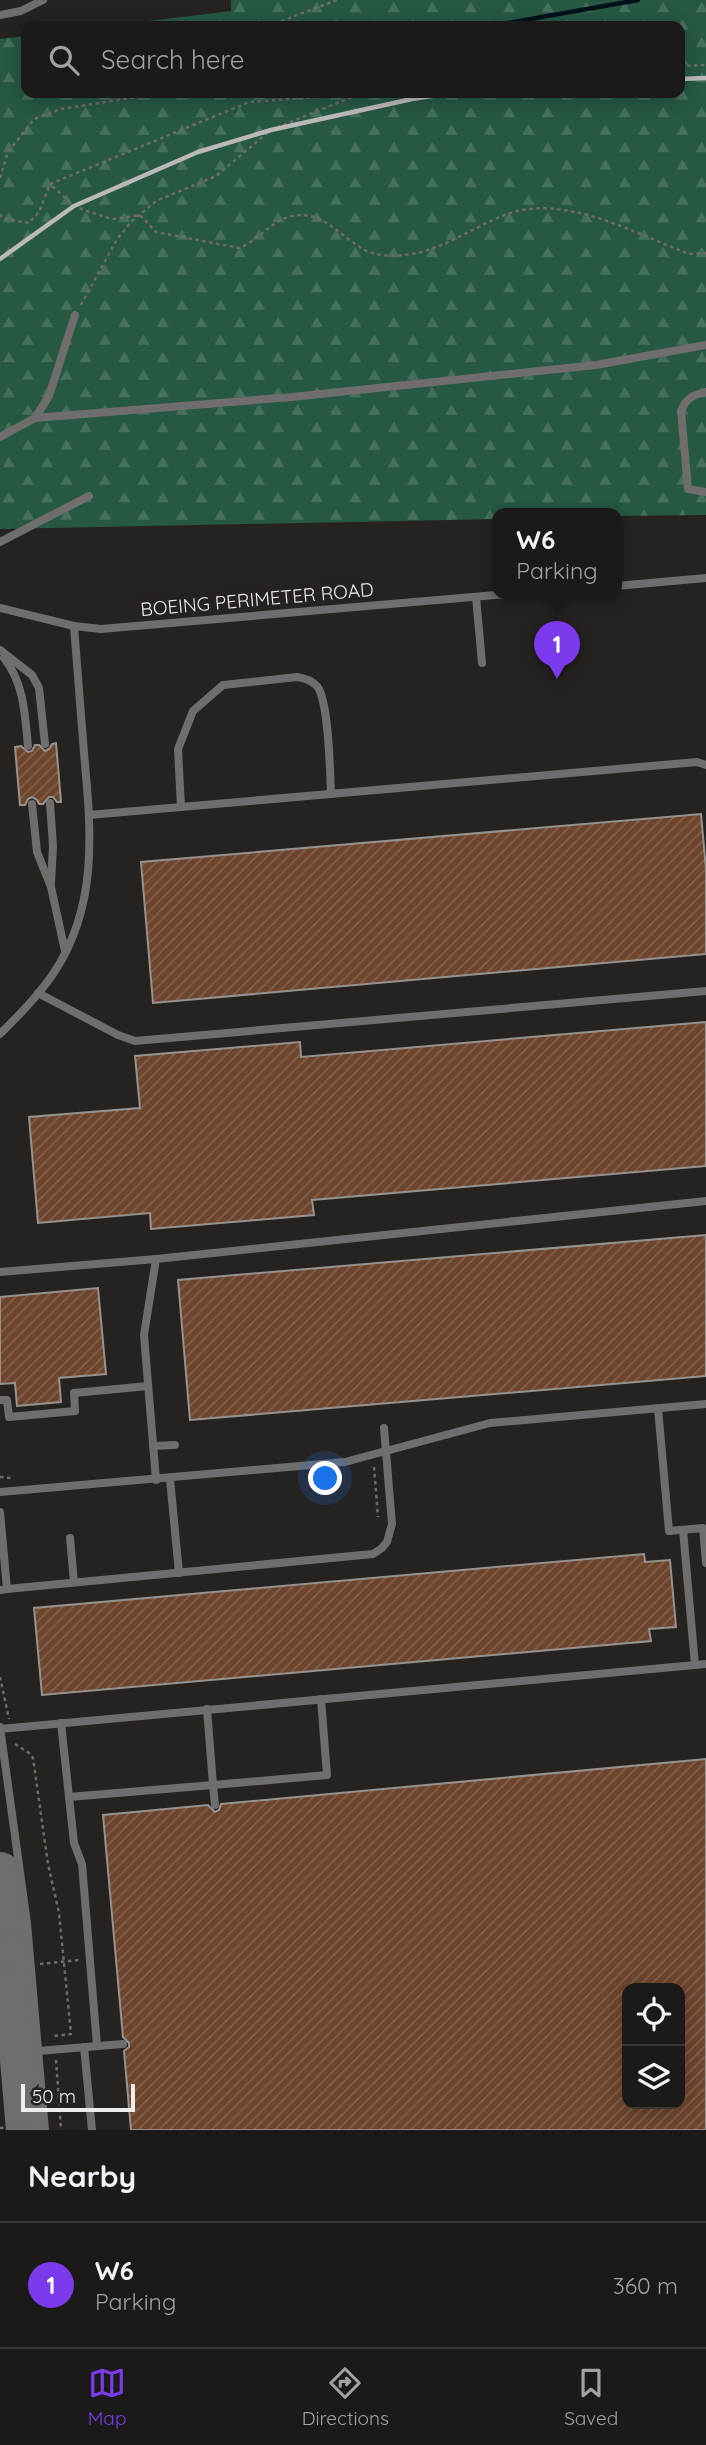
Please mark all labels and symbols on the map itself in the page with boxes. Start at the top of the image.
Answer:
street label: BOEING PERIMETER ROAD [139,577,375,621]
pin: 1 [534,621,580,679]
your location [308,1461,342,1495]
scale bar [21,2081,135,2113]

